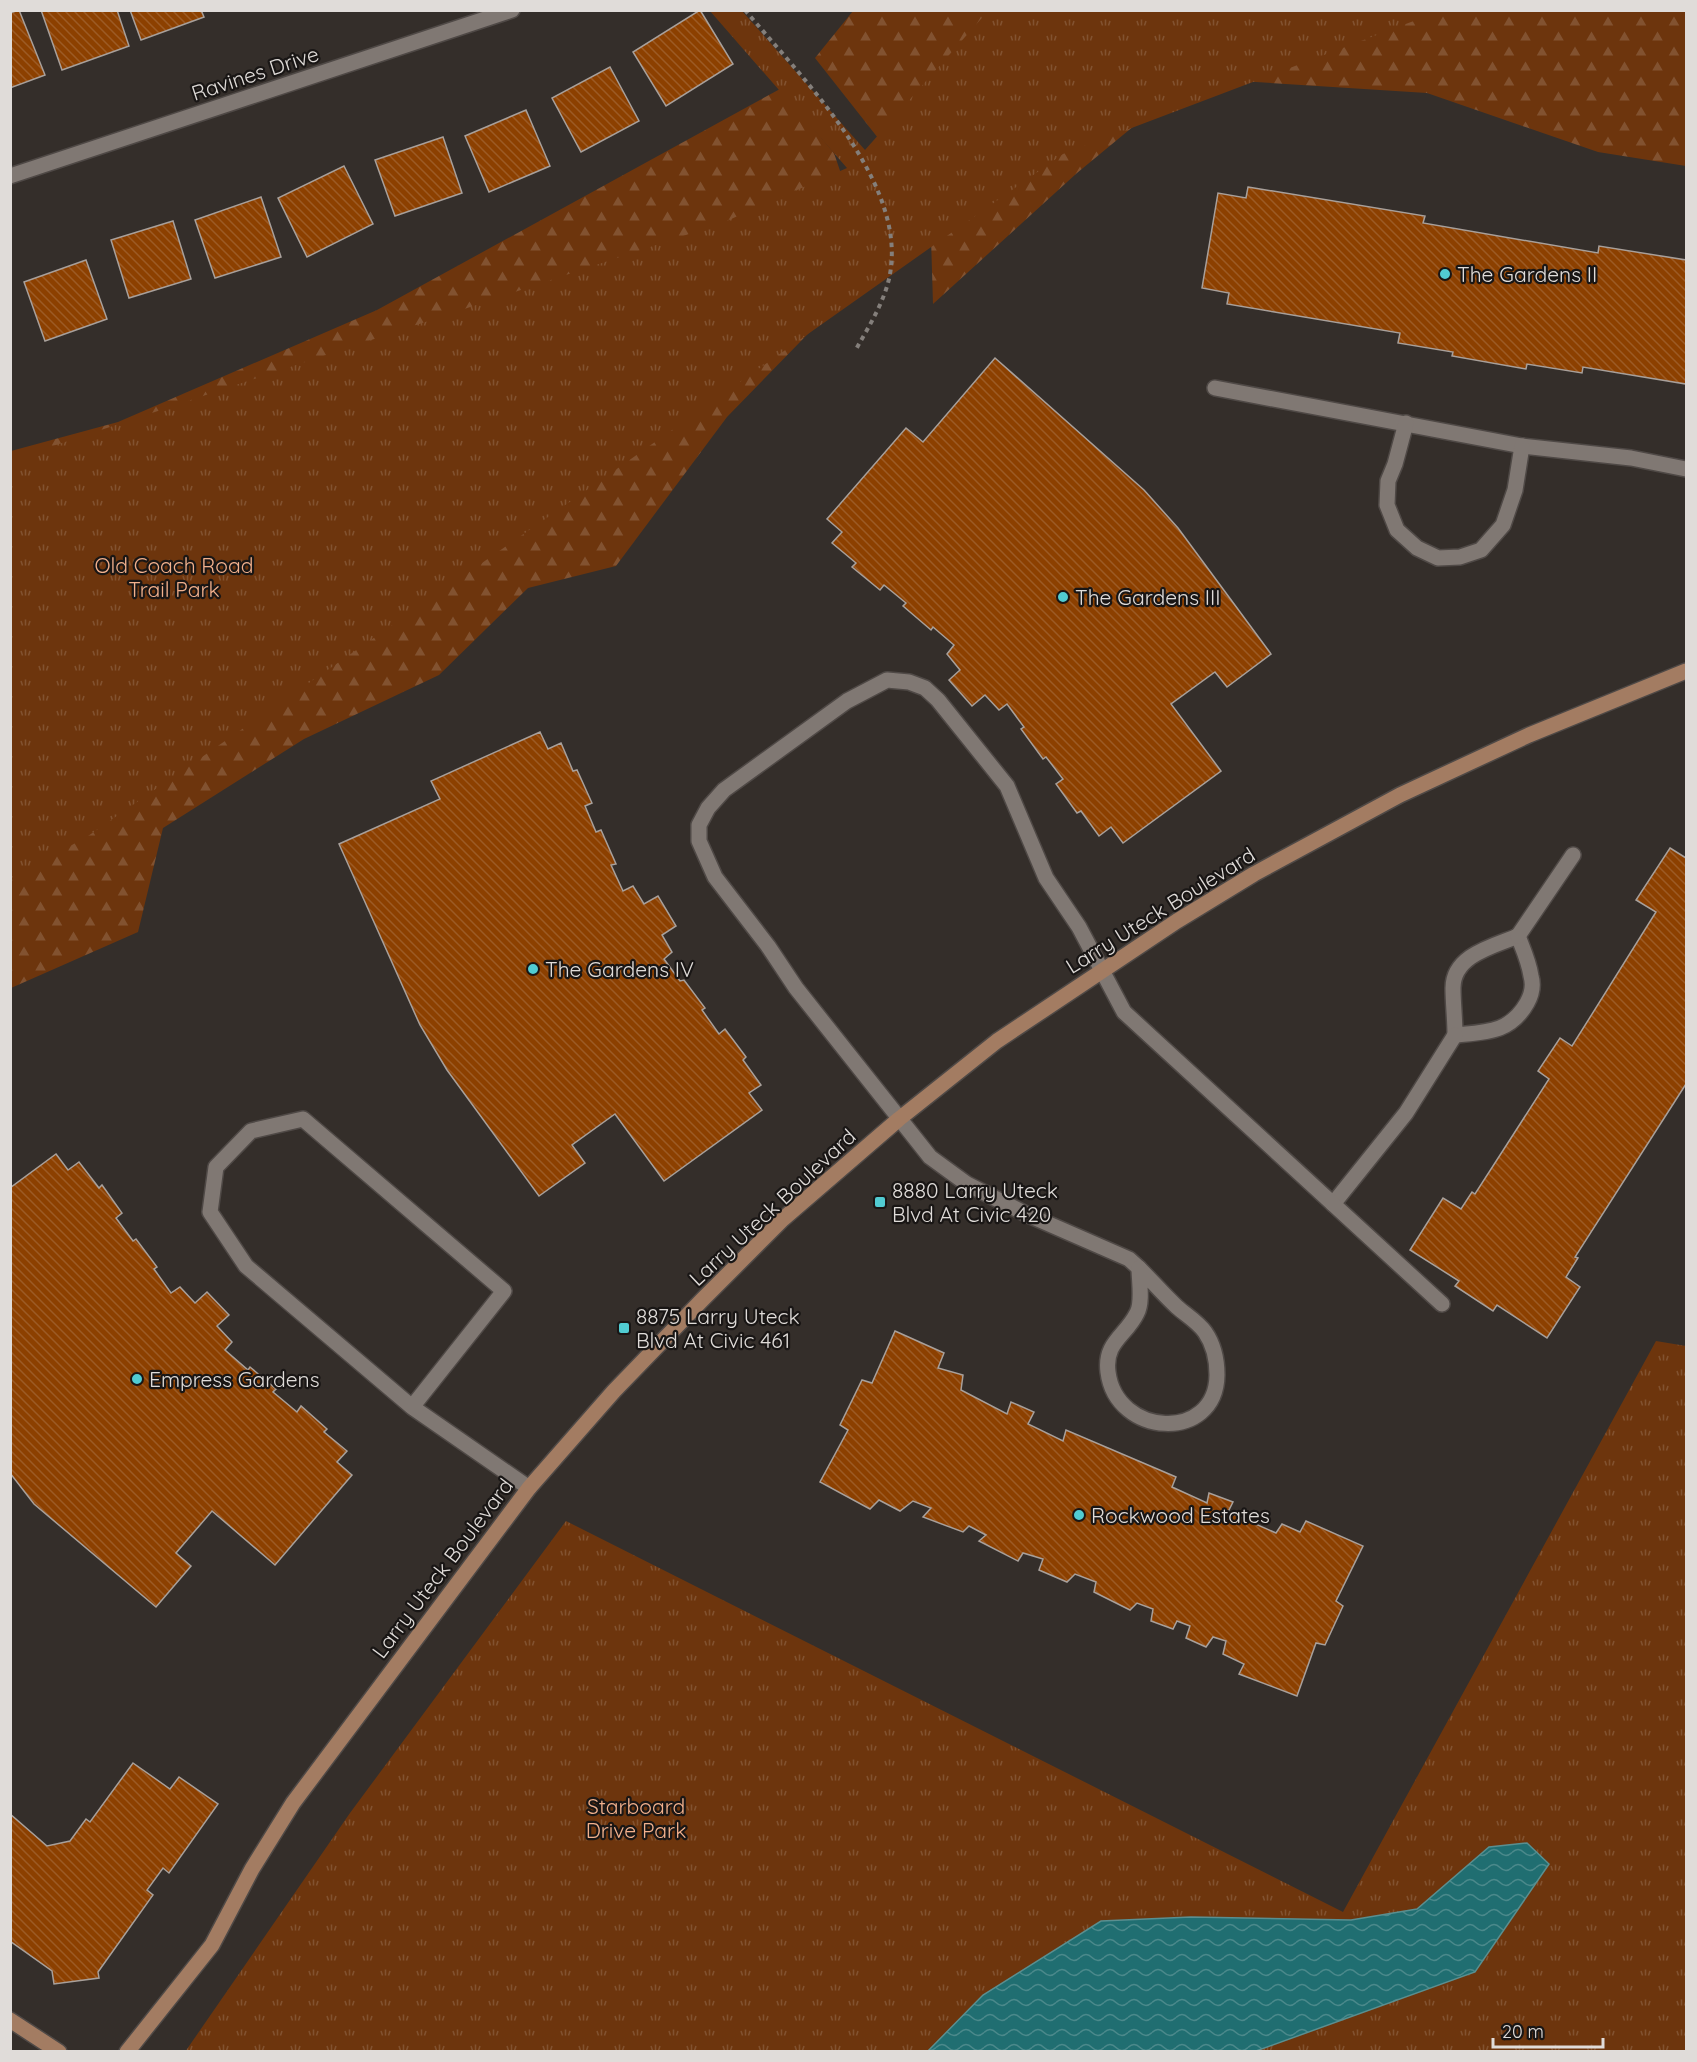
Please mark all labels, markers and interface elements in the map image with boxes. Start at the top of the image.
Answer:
street label: Ravines Drive [188,40,322,106]
place label: The Gardens II [1457,261,1597,287]
marker: The Gardens II [1438,267,1452,281]
park label: Old Coach Road Trail Park [95,552,253,602]
place label: The Gardens III [1075,584,1221,610]
marker: The Gardens III [1056,590,1070,604]
street label: Larry Uteck Boulevard [1061,841,1259,979]
place label: The Gardens IV [545,956,694,982]
marker: The Gardens IV [526,962,540,976]
street label: Larry Uteck Boulevard [683,1123,861,1291]
place label: 8880 Larry Uteck Blvd At Civic 420 [892,1177,1058,1227]
marker: 8880 Larry Uteck Blvd At Civic 420 [873,1195,887,1209]
place label: 8875 Larry Uteck Blvd At Civic 461 [636,1303,800,1353]
marker: 8875 Larry Uteck Blvd At Civic 461 [617,1321,631,1335]
place label: Empress Gardens [149,1366,320,1392]
marker: Empress Gardens [130,1372,144,1386]
street label: Larry Uteck Boulevard [366,1473,518,1663]
place label: Rockwood Estates [1091,1502,1270,1528]
marker: Rockwood Estates [1072,1508,1086,1522]
park label: Starboard Drive Park [586,1793,686,1843]
scale bar [1493,2011,1602,2049]
text: 20 m [1502,2020,1544,2043]

